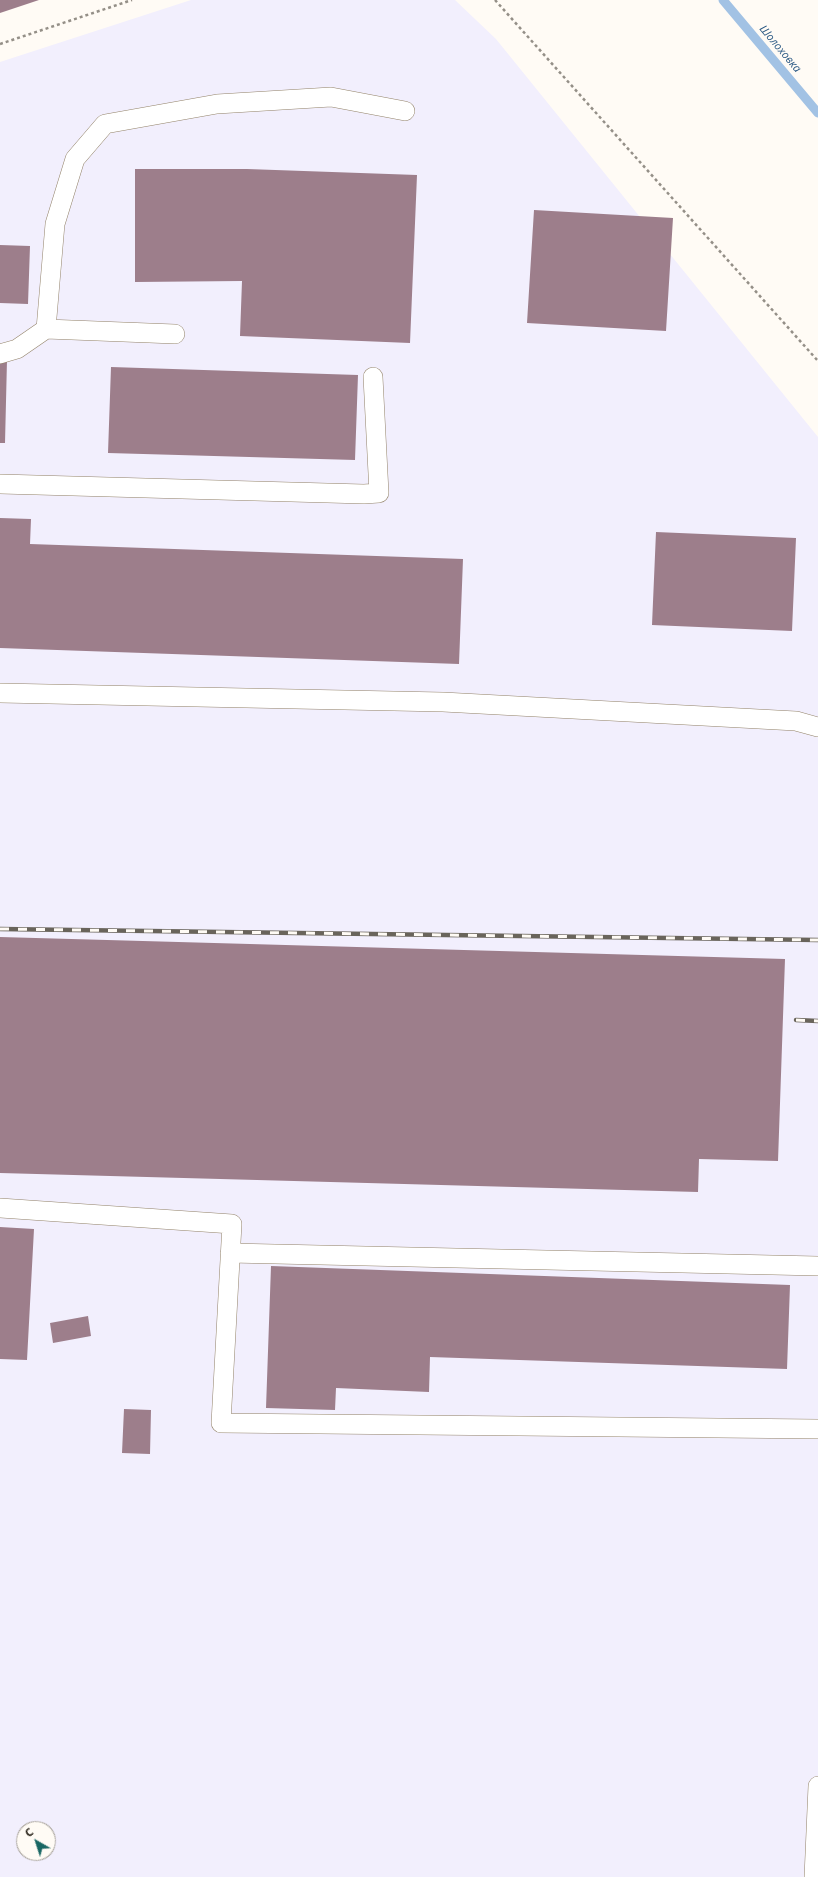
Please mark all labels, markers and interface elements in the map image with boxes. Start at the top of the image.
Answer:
water label: Шолоховка [756,23,804,75]
north arrow [16,1821,56,1861]
text: С [21,1824,36,1840]

